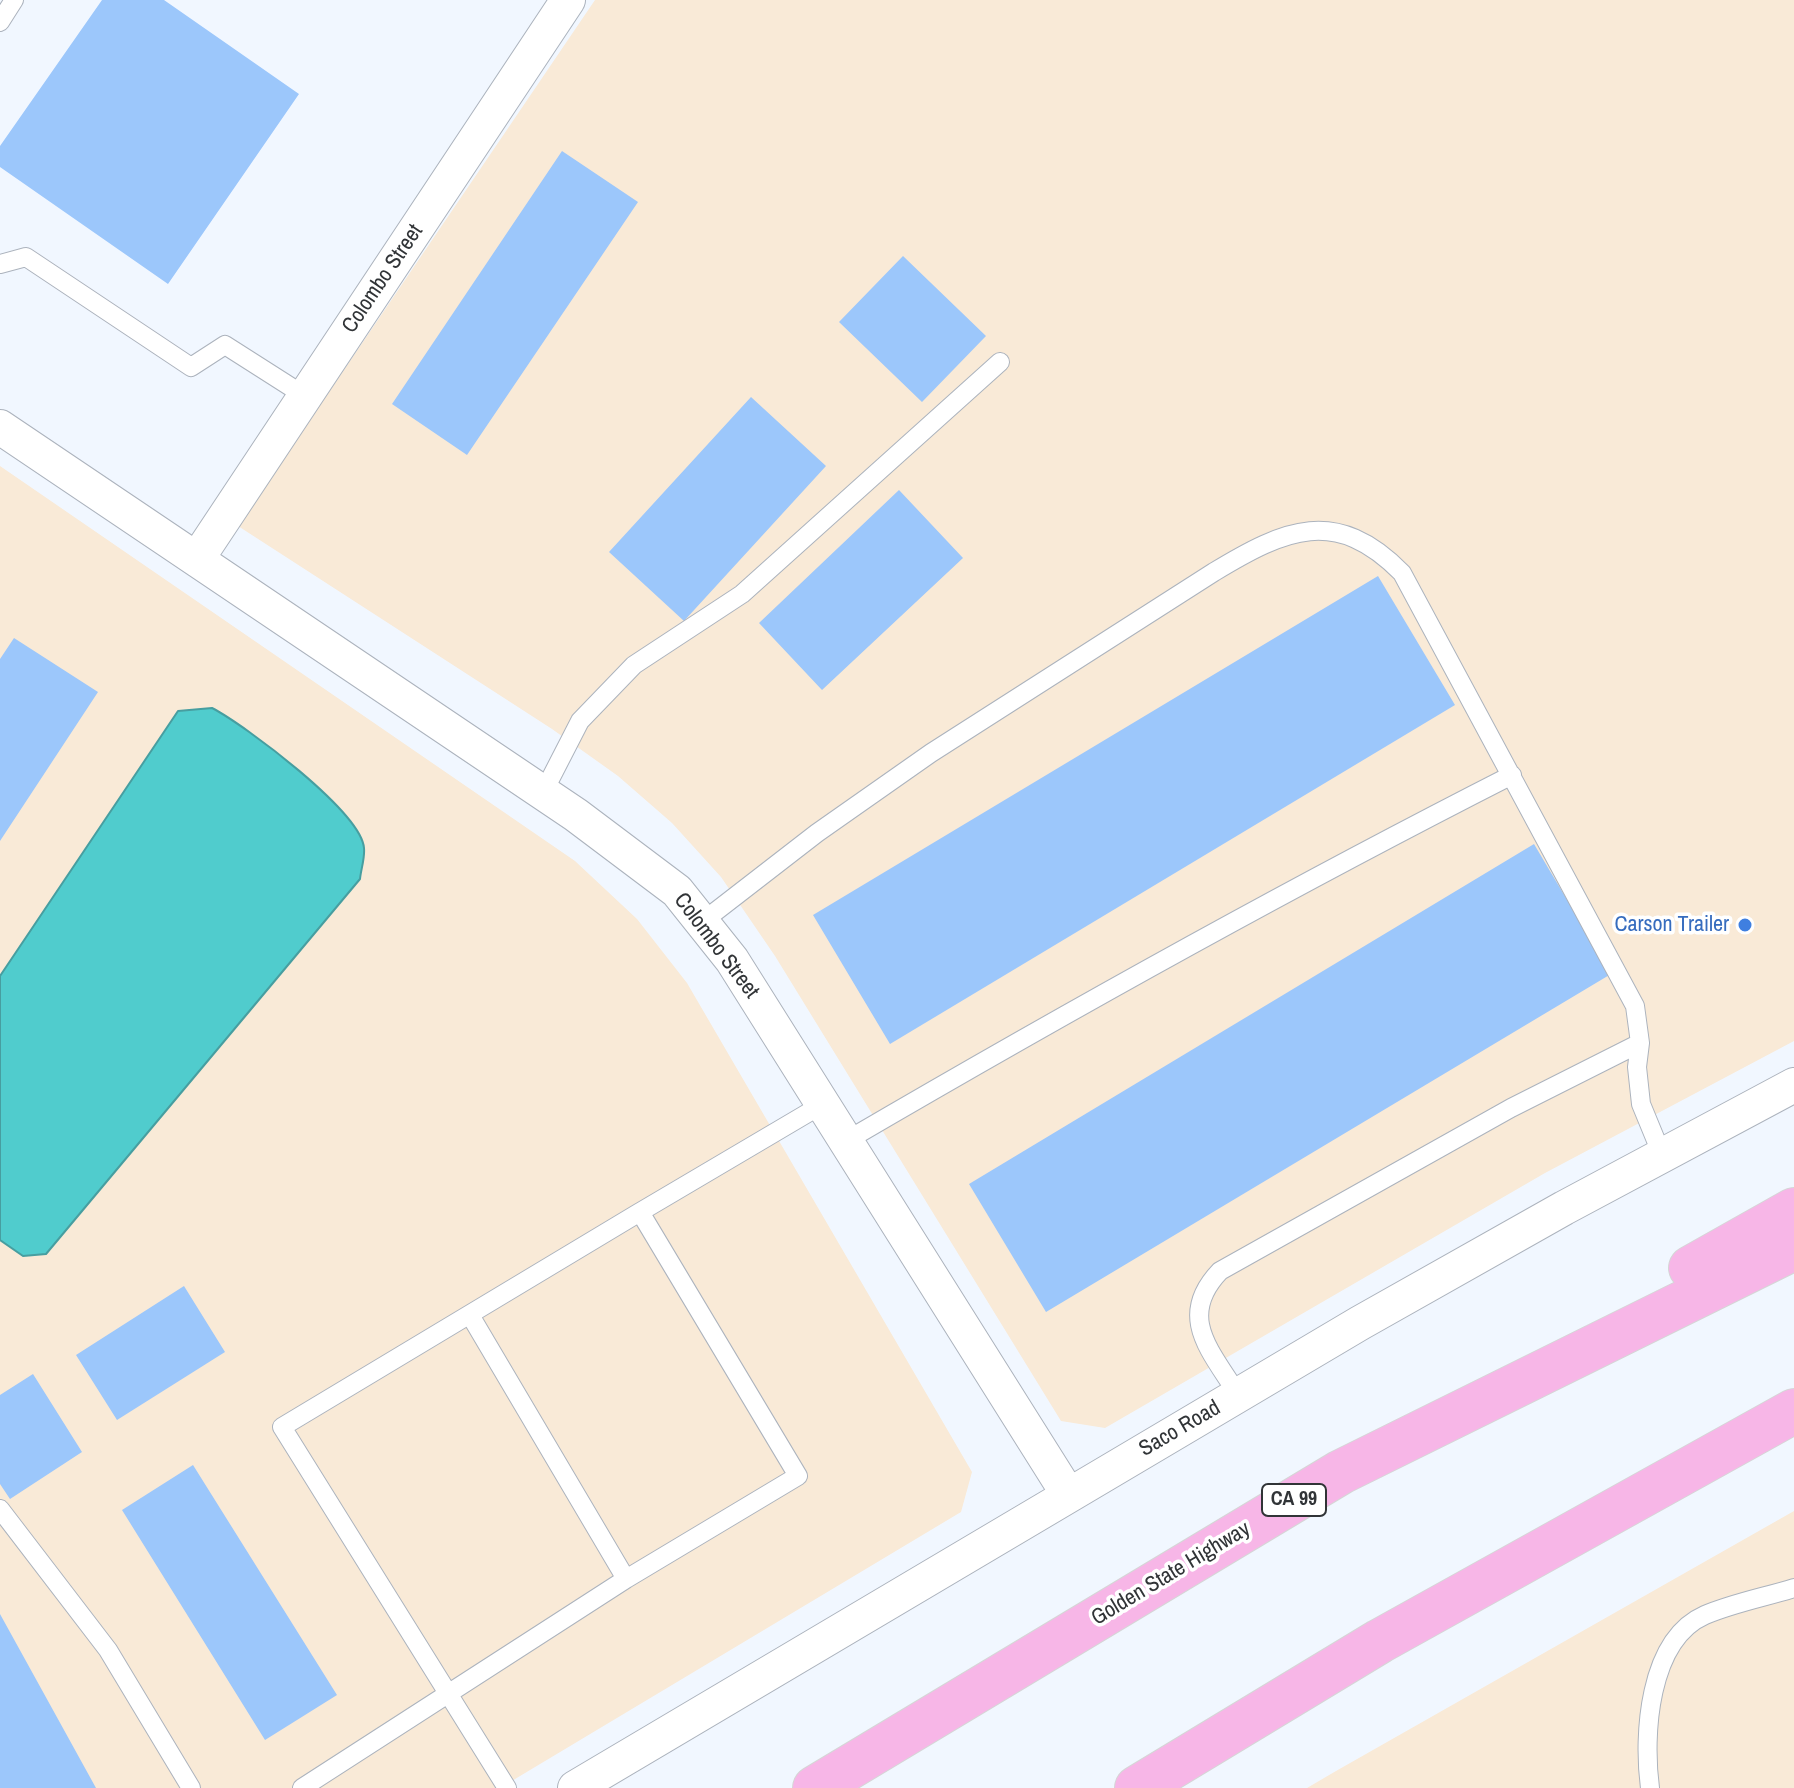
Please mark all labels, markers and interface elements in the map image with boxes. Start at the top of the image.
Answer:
street label: Colombo Street [337,220,429,338]
street label: Colombo Street [668,888,764,1004]
place label: Carson Trailer [1614,912,1729,938]
marker: Carson Trailer [1736,916,1754,934]
street label: Saco Road [1135,1395,1225,1463]
road number: CA 99 [1262,1484,1326,1516]
street label: Golden State Highway [1087,1516,1255,1632]

